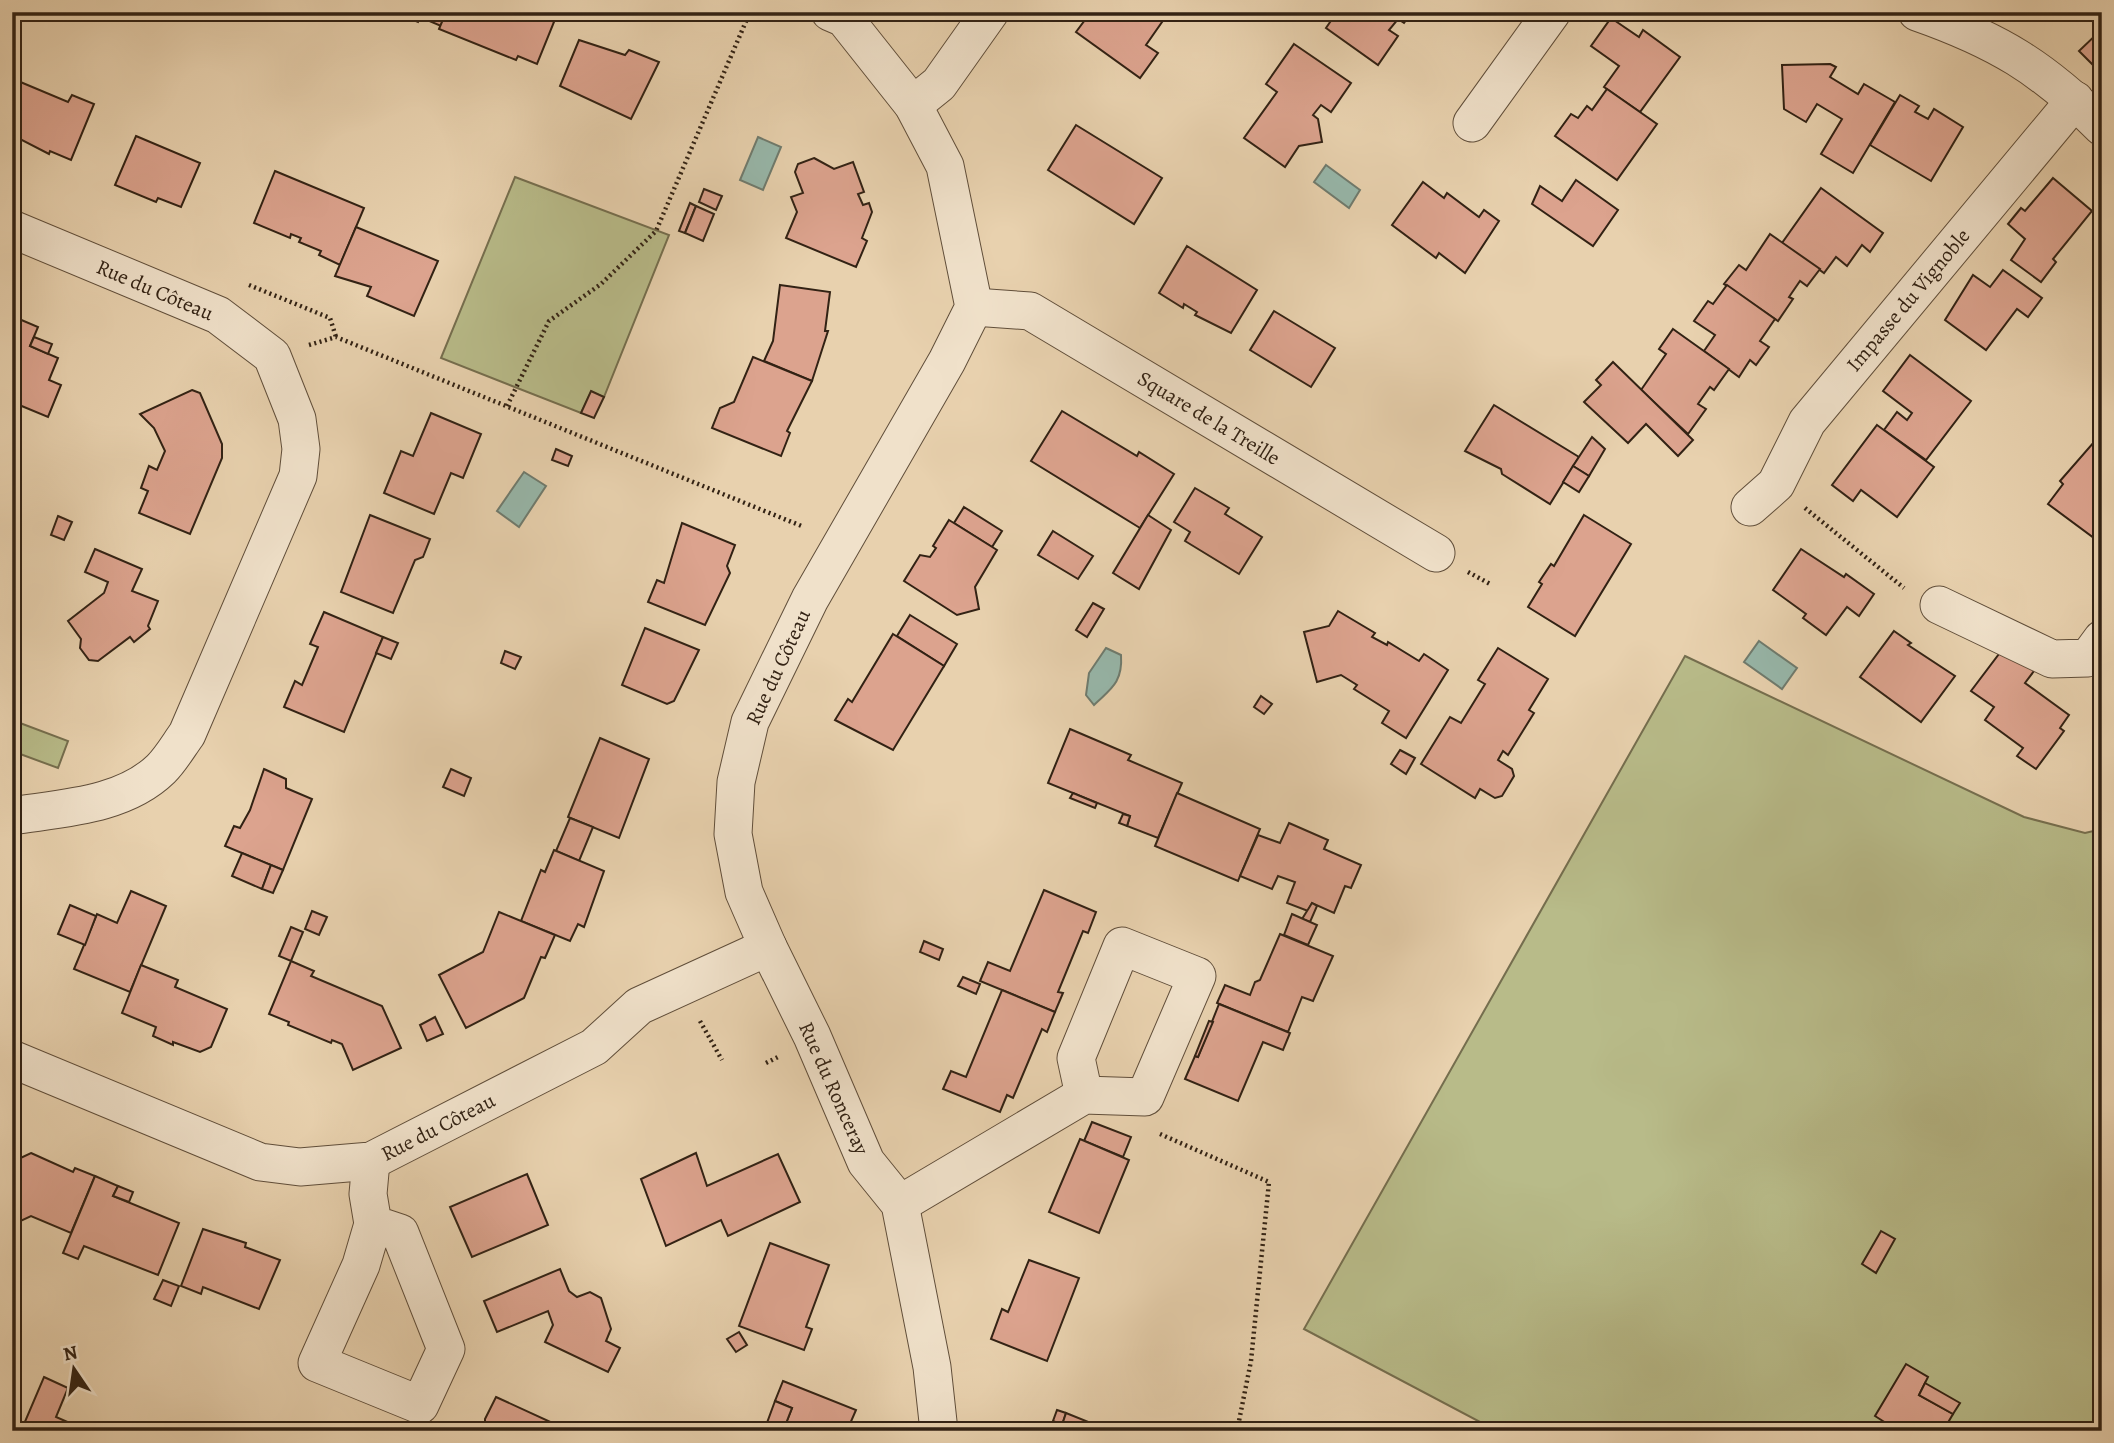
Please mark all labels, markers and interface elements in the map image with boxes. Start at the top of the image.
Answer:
street label: Impasse du Vignoble [1840,223,1976,377]
street label: Rue du Côteau [92,253,218,327]
street label: Square de la Treille [1132,364,1286,472]
street label: Rue du Côteau [739,604,817,729]
street label: Rue du Ronceray [792,1017,876,1159]
street label: Rue du Côteau [376,1086,500,1168]
north arrow [38,1334,108,1404]
text: N [61,1339,80,1368]

